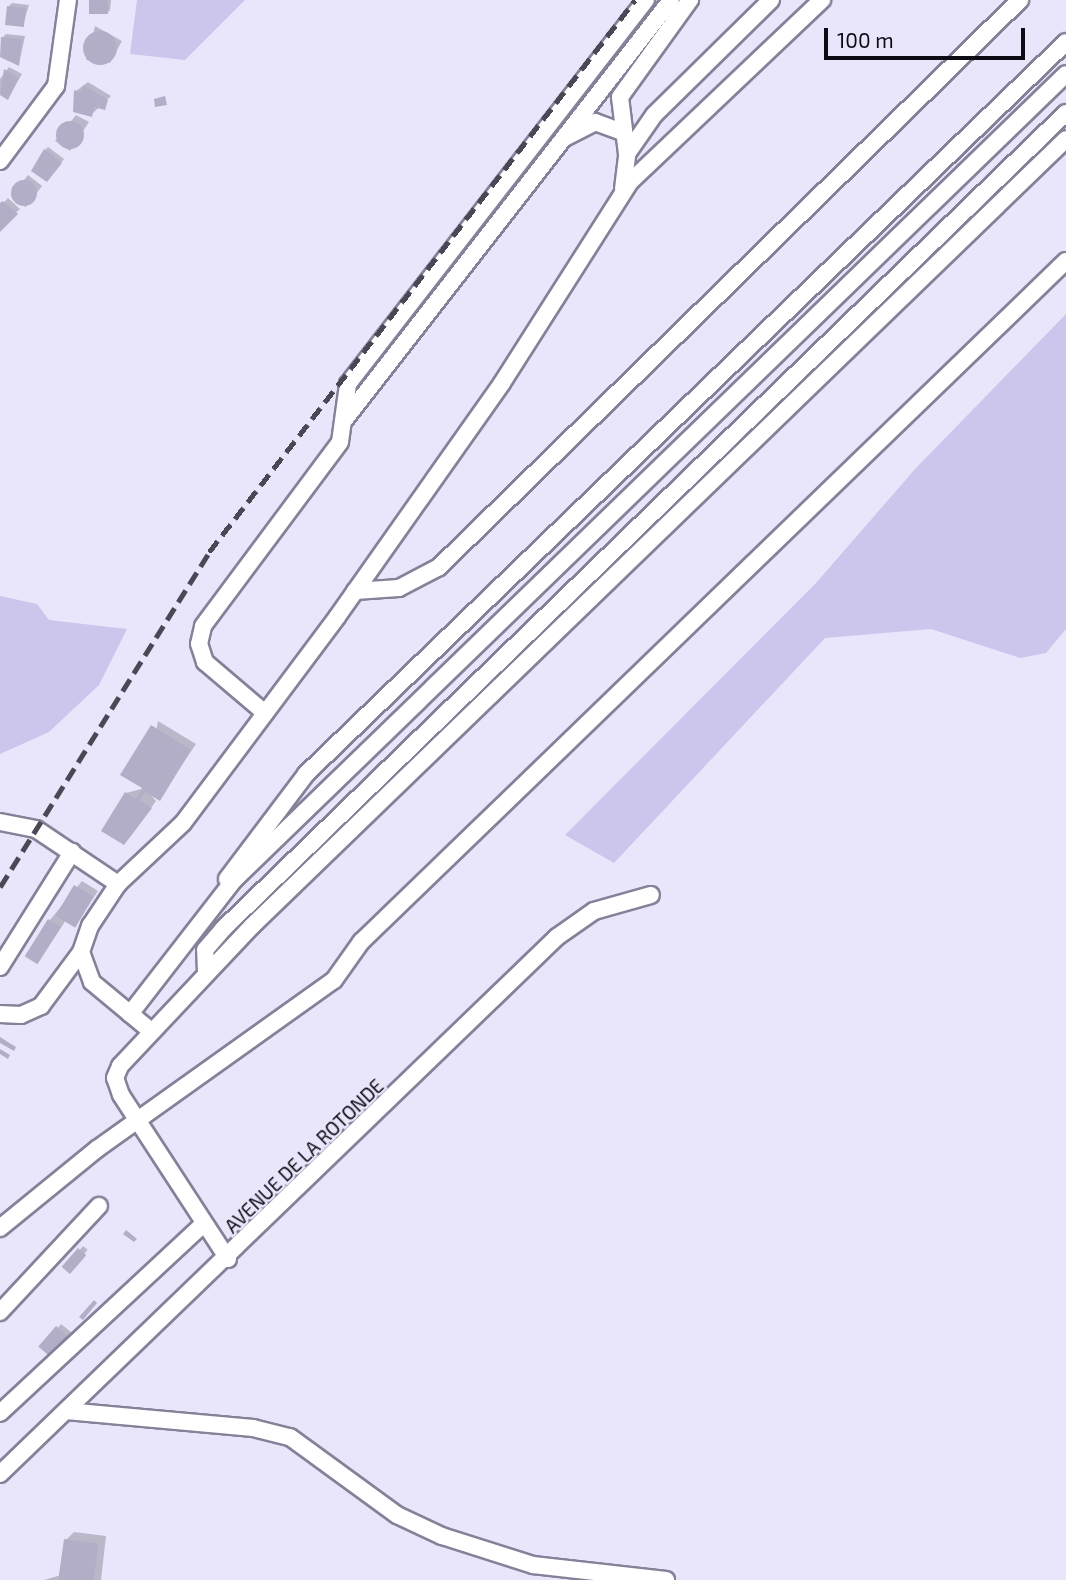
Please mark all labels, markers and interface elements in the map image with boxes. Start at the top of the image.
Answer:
scale bar [828,14,1029,58]
text: 100 m [837,27,894,52]
street label: AVENUE DE LA ROTONDE [220,1074,388,1238]

